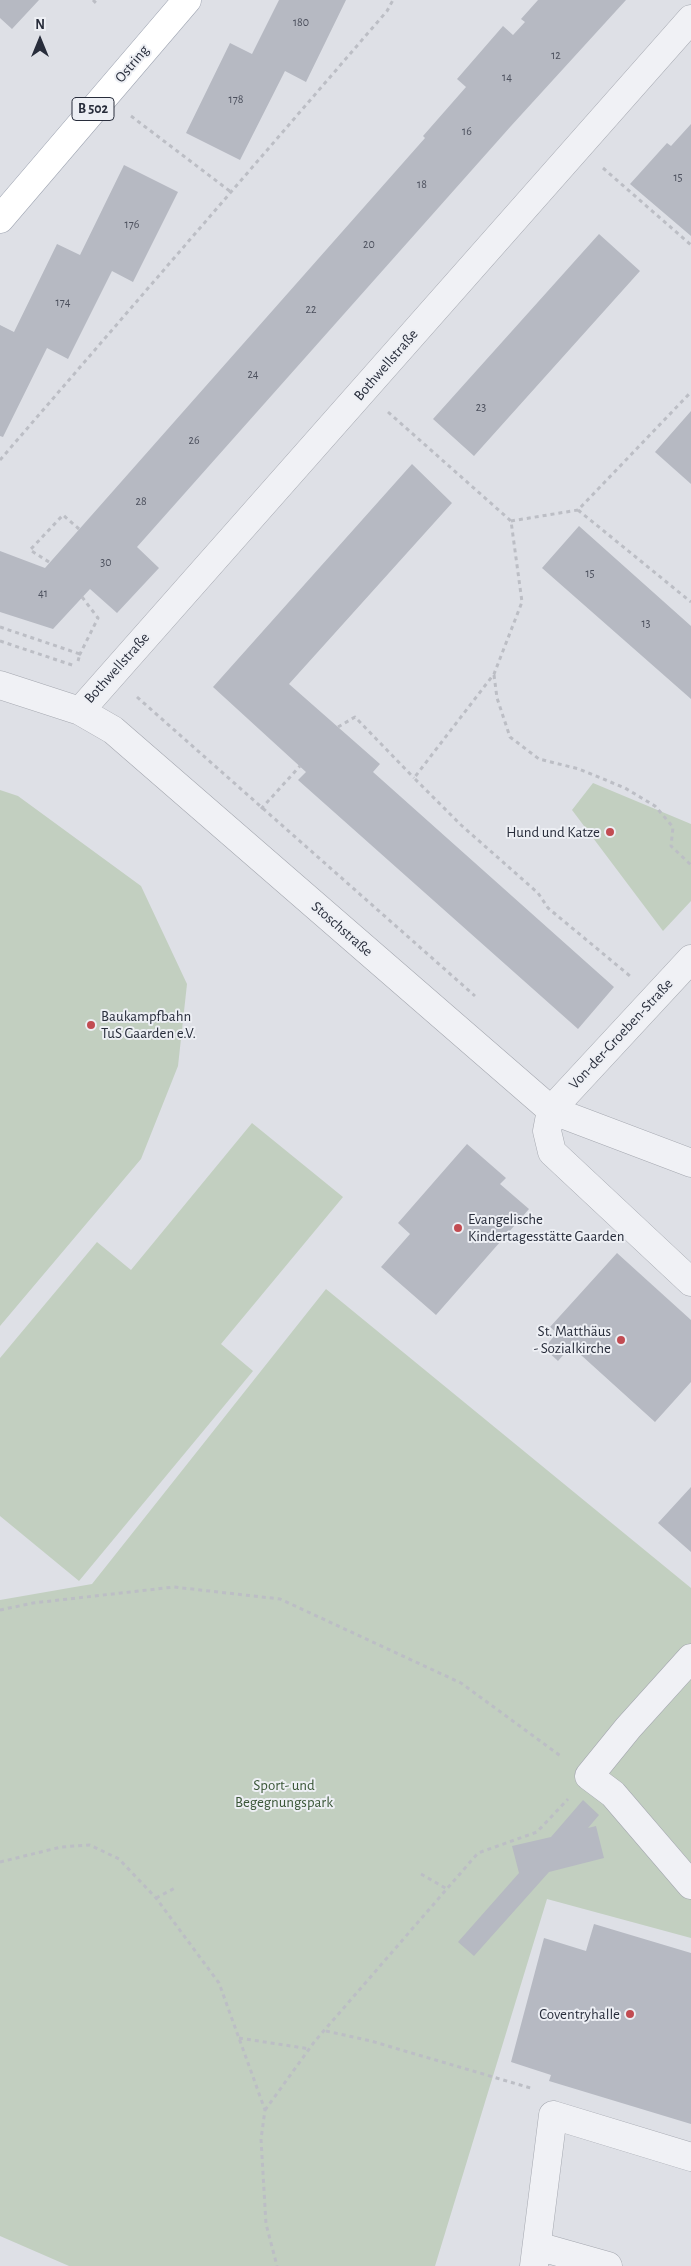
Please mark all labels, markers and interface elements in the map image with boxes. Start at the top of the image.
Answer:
north arrow [15,15,65,65]
house number: 180 [293,15,309,29]
text: N [35,18,45,32]
street label: Ostring [111,42,153,86]
house number: 12 [551,48,561,62]
house number: 14 [502,70,512,84]
house number: 178 [229,92,243,106]
road number: B 502 [72,98,114,120]
house number: 16 [462,124,472,138]
house number: 15 [673,170,683,184]
house number: 18 [417,177,427,191]
house number: 176 [125,217,139,231]
house number: 20 [363,237,375,251]
house number: 174 [56,295,70,309]
house number: 22 [306,302,316,316]
street label: Bothwellstraße [350,326,422,404]
house number: 24 [247,367,259,381]
house number: 23 [476,400,486,414]
house number: 26 [188,433,200,447]
house number: 28 [135,494,147,508]
house number: 30 [100,555,112,569]
house number: 15 [585,566,595,580]
house number: 41 [38,586,48,600]
house number: 13 [641,616,651,630]
street label: Bothwellstraße [81,629,153,707]
place label: Hund und Katze [506,823,600,841]
marker: Hund und Katze [604,826,616,838]
street label: Stoschstraße [308,897,376,961]
street label: Von-der-Groeben-Straße [565,975,677,1093]
place label: Baukampfbahn TuS Gaarden e.V. [101,1007,196,1042]
marker: Baukampfbahn TuS Gaarden e.V. [85,1019,97,1031]
place label: Evangelische Kindertagesstätte Gaarden [468,1210,624,1245]
marker: Evangelische Kindertagesstätte Gaarden [452,1222,464,1234]
place label: St. Matthäus - Sozialkirche [534,1322,611,1357]
marker: St. Matthäus - Sozialkirche [615,1334,627,1346]
park label: Sport- und Begegnungspark [235,1776,333,1811]
place label: Coventryhalle [539,2005,620,2023]
marker: Coventryhalle [624,2008,636,2020]

